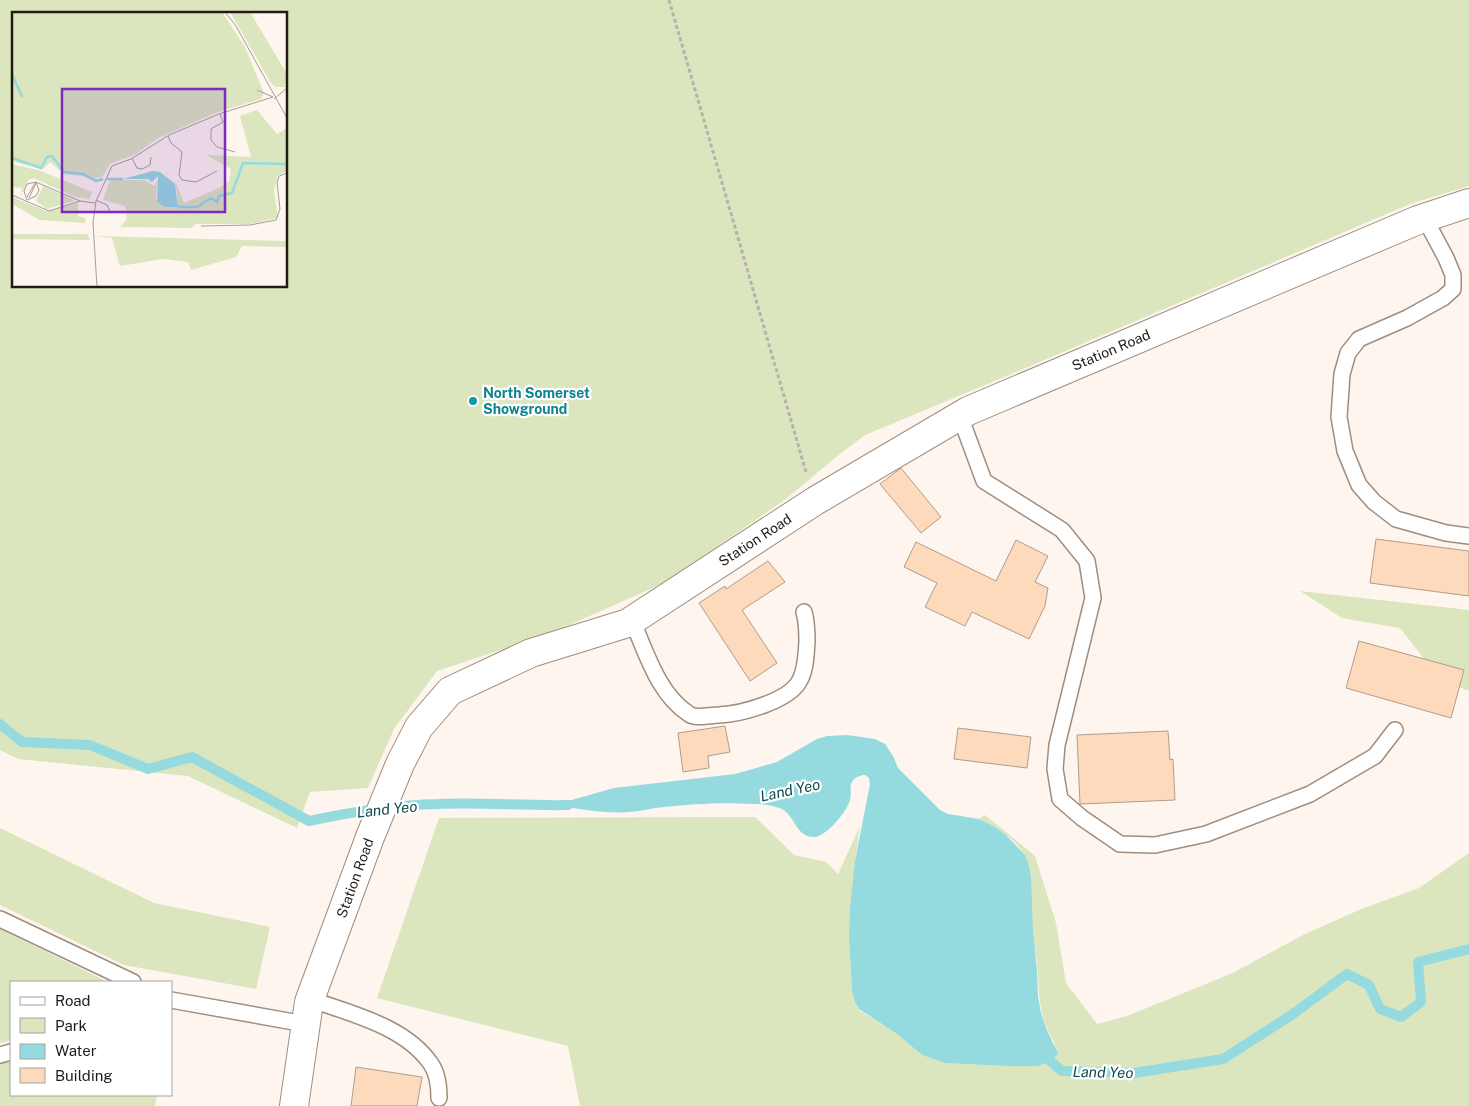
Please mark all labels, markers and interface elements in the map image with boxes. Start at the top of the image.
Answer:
inset map [12,12,288,288]
street label: Station Road [1069,326,1153,374]
place label: North Somerset Showground [483,385,590,417]
marker: North Somerset Showground [467,395,479,407]
street label: Station Road [716,511,794,569]
water label: Land Yeo [758,775,822,805]
water label: Land Yeo [356,797,418,821]
street label: Station Road [333,836,377,920]
legend [10,981,172,1096]
text: Road [55,992,91,1009]
text: Park [55,1017,87,1034]
text: Water [55,1042,97,1059]
water label: Land Yeo [1072,1063,1134,1081]
text: Building [55,1067,113,1084]

